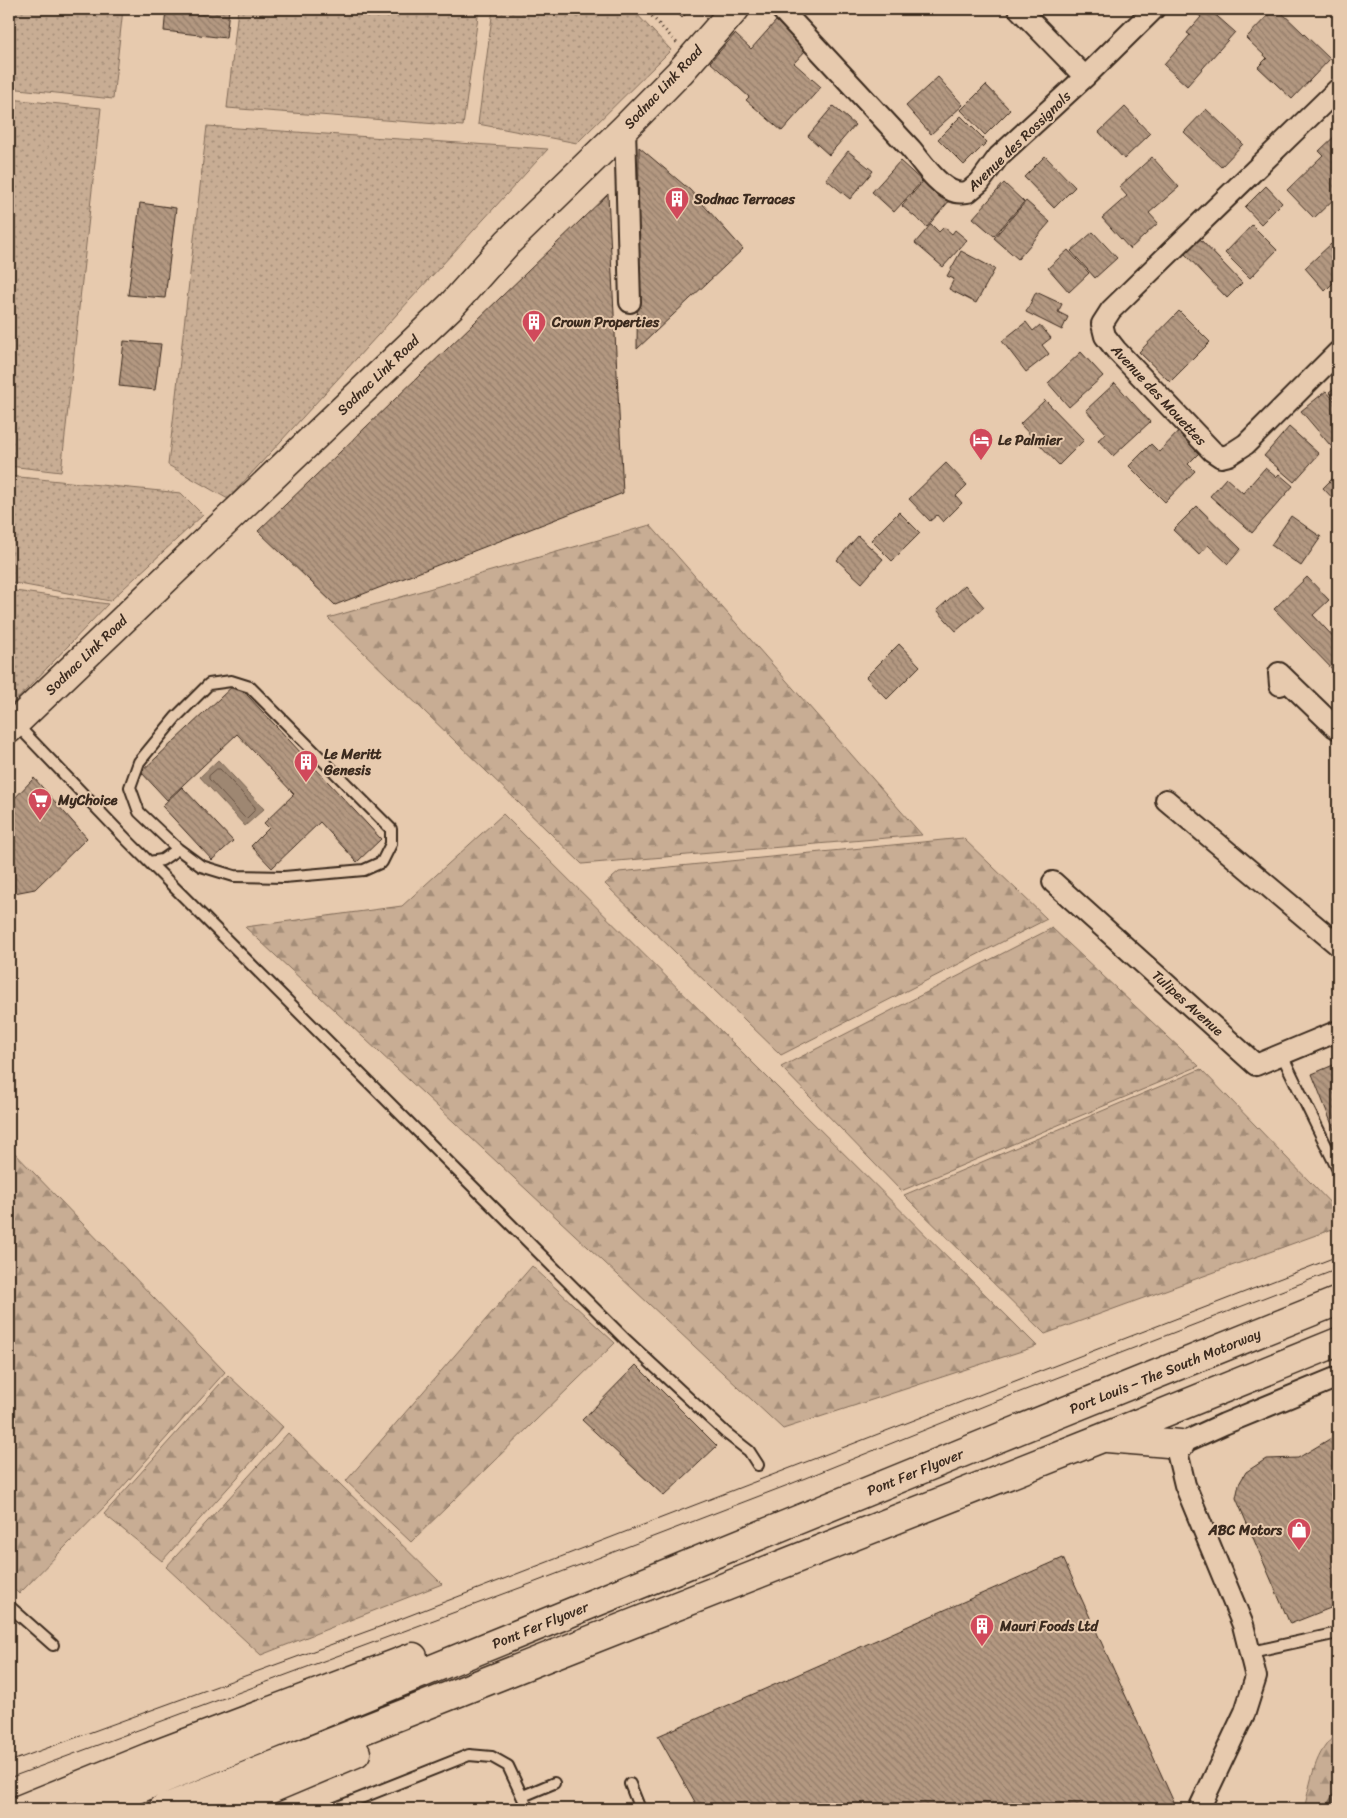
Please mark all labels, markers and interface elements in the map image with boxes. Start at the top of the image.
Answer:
street label: Sodnac Link Road [618,38,710,135]
street label: Avenue des Rossignols [961,84,1078,199]
building icon: Sodnac Terraces [664,186,690,220]
place label: Sodnac Terraces [693,187,795,212]
building icon: Crown Properties [521,309,547,343]
place label: Crown Properties [551,310,660,335]
street label: Sodnac Link Road [331,328,427,422]
street label: Avenue des Mouettes [1104,338,1213,452]
hotel icon: Le Palmier [968,427,994,461]
place label: Le Palmier [998,428,1063,453]
street label: Sodnac Link Road [39,608,135,702]
place label: Le Meritt Genesis [323,742,382,783]
building icon: Le Meritt Genesis [293,749,319,783]
supermarket icon: MyChoice [27,787,53,821]
place label: MyChoice [57,788,118,813]
street label: Tulipes Avenue [1146,964,1230,1043]
street label: Port Louis – The South Motorway [1066,1321,1266,1421]
street label: Pont Fer Flyover [863,1441,968,1503]
shop icon: ABC Motors [1286,1517,1312,1551]
place label: ABC Motors [1207,1518,1282,1543]
street label: Pont Fer Flyover [488,1594,593,1656]
building icon: Mauri Foods Ltd [969,1613,995,1647]
place label: Mauri Foods Ltd [999,1614,1099,1639]

